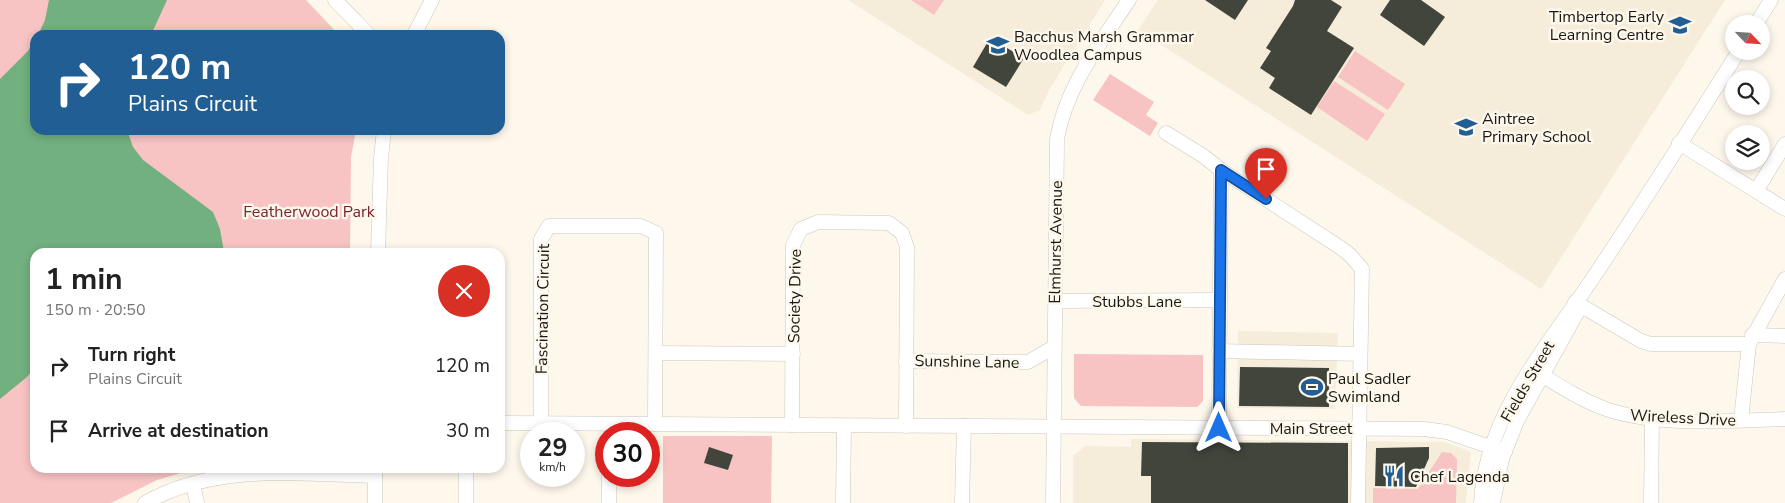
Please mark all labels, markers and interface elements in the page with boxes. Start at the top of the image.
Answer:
place label: Timbertop Early Learning Centre [1549,6,1665,46]
school or university icon: Timbertop Early Learning Centre [1667,12,1693,38]
north arrow [1725,15,1770,60]
map controls [1725,15,1770,170]
place label: Bacchus Marsh Grammar Woodlea Campus [1014,26,1194,66]
school or university icon: Bacchus Marsh Grammar Woodlea Campus [985,32,1011,58]
text: 120 m [128,44,231,91]
icon: right [45,50,110,115]
button: search [1725,70,1770,115]
text: Plains Circuit [128,89,257,119]
place label: Aintree Primary School [1482,108,1591,148]
school or university icon: Aintree Primary School [1453,114,1479,140]
button: layers [1725,125,1770,170]
pin [1245,148,1287,199]
icon: arrive [1252,155,1280,183]
street label: Elmhurst Avenue [1044,180,1068,304]
park label: Featherwood Park [243,201,376,223]
street label: Fascination Circuit [531,243,555,374]
street label: Society Drive [783,249,807,343]
text: 1 min [45,259,123,300]
button: close [438,265,490,317]
street label: Stubbs Lane [1092,291,1182,313]
text: 150 m · 20:50 [45,299,146,321]
street label: Fields Street [1496,336,1560,426]
text: Turn right [88,342,175,368]
street label: Sunshine Lane [914,350,1020,374]
icon: right [45,352,73,380]
text: 120 m [435,353,490,379]
text: Plains Circuit [88,368,182,390]
place label: Paul Sadler Swimland [1328,368,1411,408]
sports icon: Paul Sadler Swimland [1299,374,1325,400]
position arrow [1192,401,1244,453]
street label: Wireless Drive [1629,404,1736,432]
icon: arrive [45,417,73,445]
text: Arrive at destination [88,418,269,444]
text: 30 m [446,418,490,444]
street label: Main Street [1270,418,1353,440]
speed limit sign: 30 [595,422,660,487]
text: 29 [537,431,568,465]
text: km/h [539,459,566,475]
restaurant icon: Chef Lagenda [1381,463,1407,489]
place label: Chef Lagenda [1410,466,1510,488]

